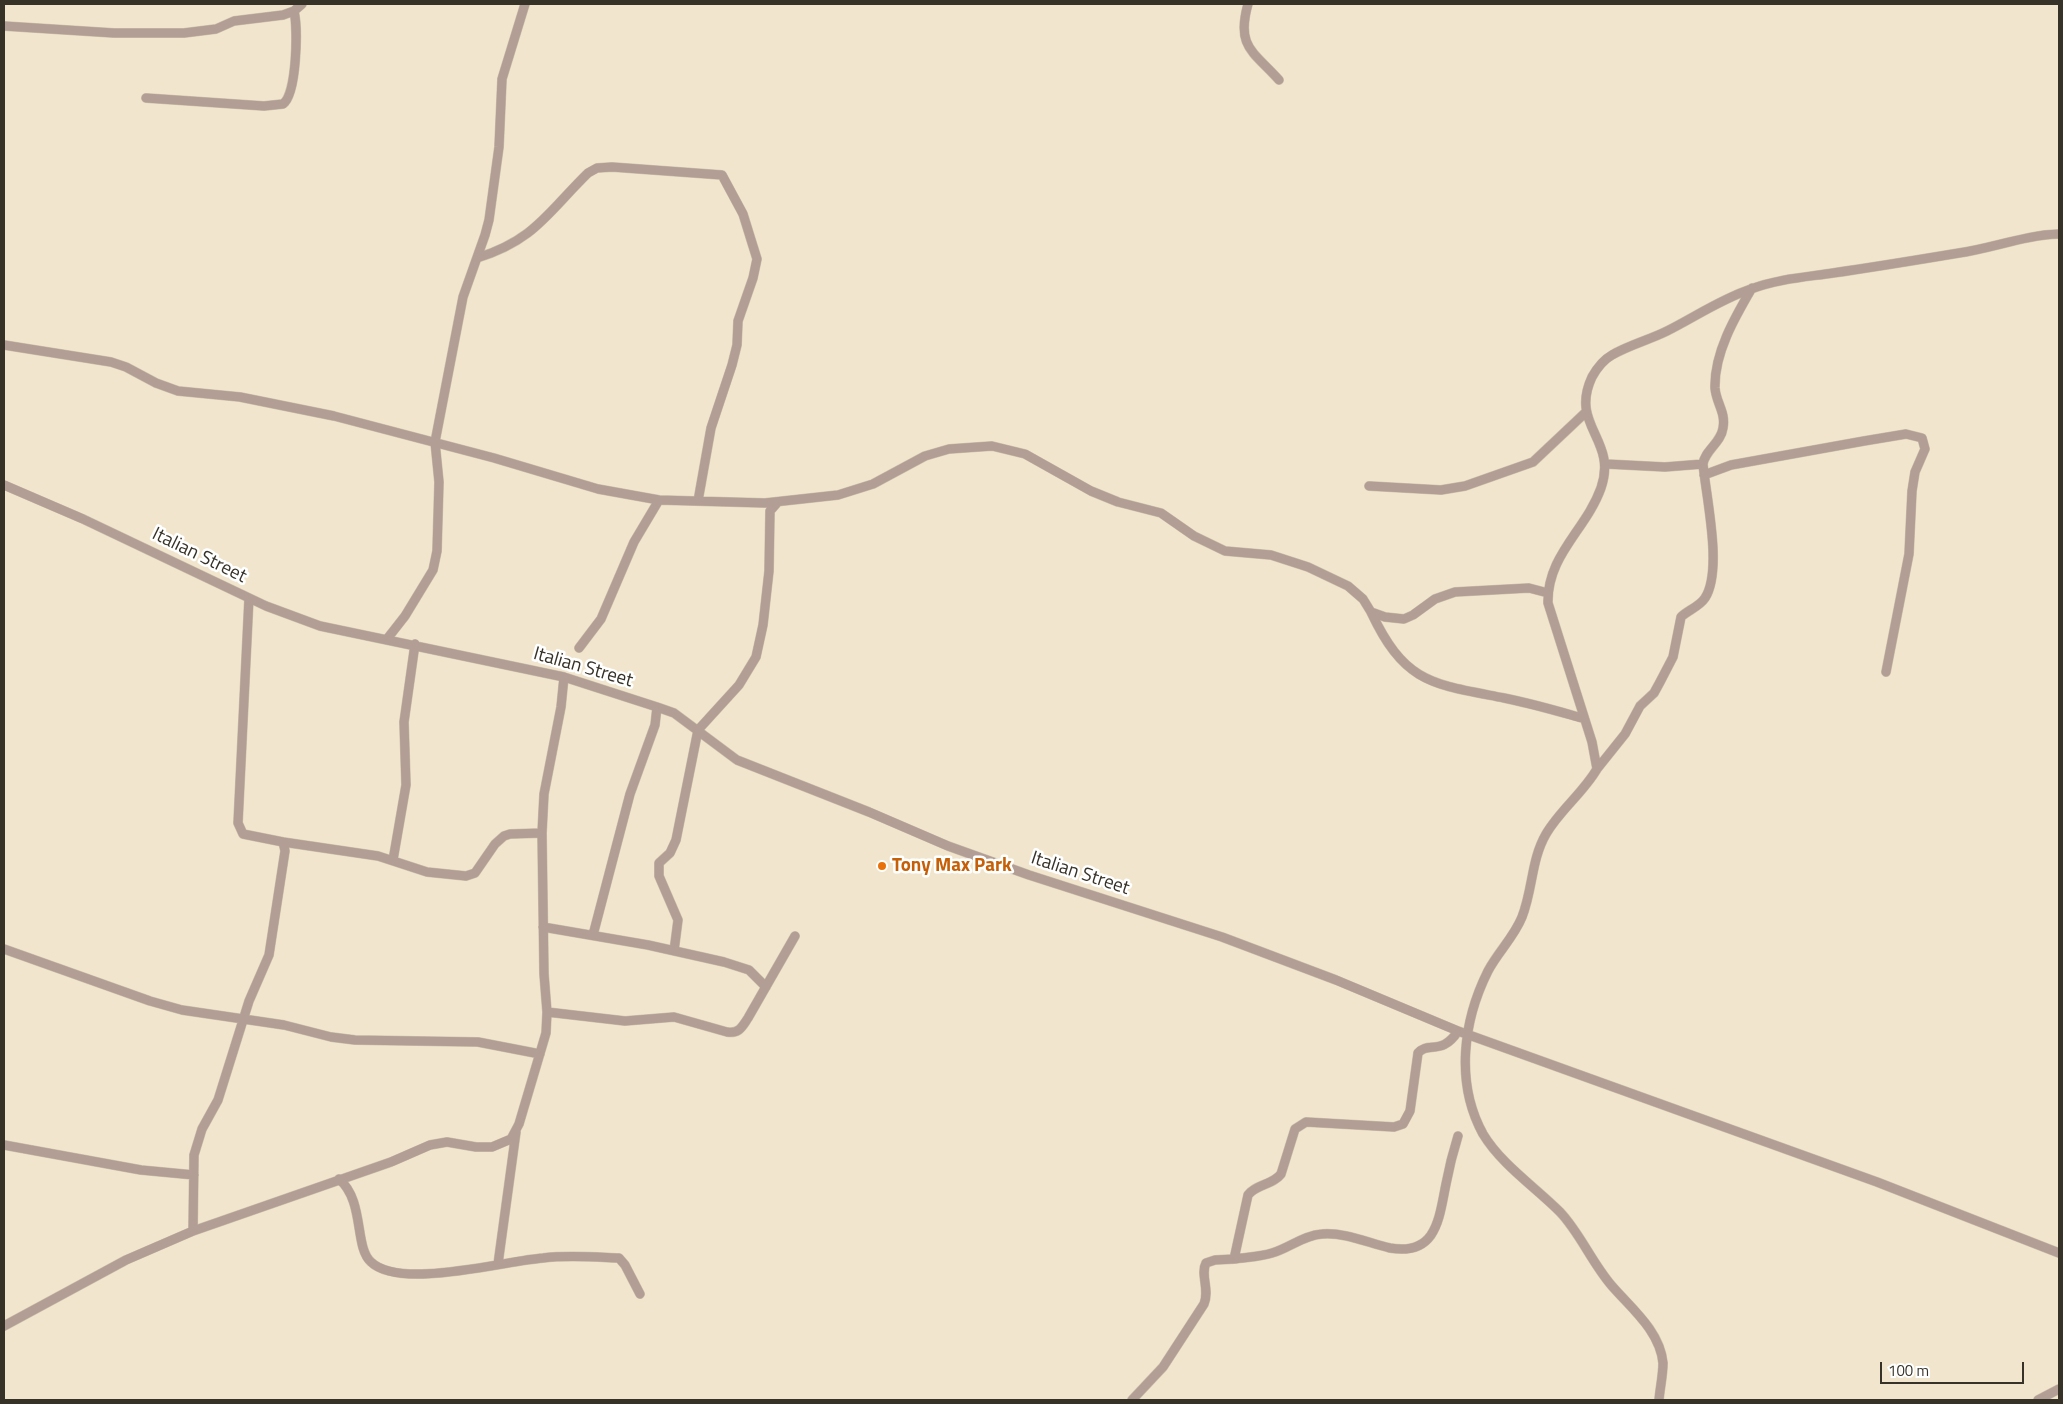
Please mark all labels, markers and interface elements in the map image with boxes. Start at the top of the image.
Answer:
street label: Italian Street [148,523,250,589]
street label: Italian Street [531,643,635,693]
street label: Italian Street [1028,847,1132,901]
place label: Tony Max Park [892,855,1012,877]
marker: Tony Max Park [876,860,888,872]
scale bar [1883,1352,2027,1384]
text: 100 m [1888,1359,1929,1382]

